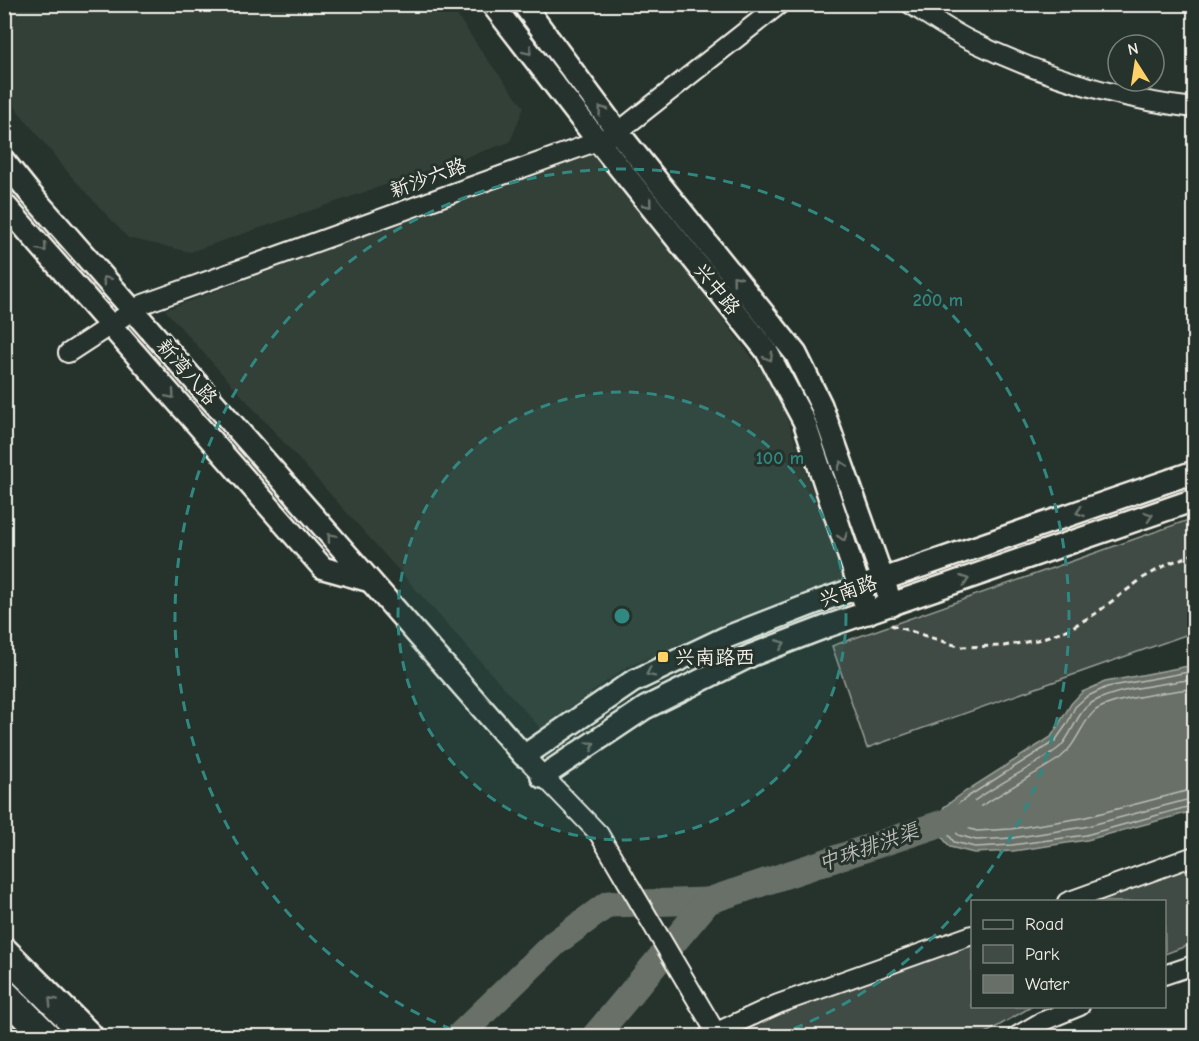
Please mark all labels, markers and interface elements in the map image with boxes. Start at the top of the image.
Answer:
north arrow [1106,33,1166,93]
text: N [1126,39,1140,59]
one-way arrow [520,44,531,55]
one-way arrow [598,106,609,117]
street label: 新沙六路 [386,153,470,202]
one-way arrow [641,197,652,208]
one-way arrow [36,241,47,252]
street label: 兴中路 [689,258,745,320]
one-way arrow [733,275,744,286]
one-way arrow [102,276,113,287]
text: 200 m [913,290,963,311]
street label: 新湾八路 [152,334,223,410]
one-way arrow [762,351,774,361]
one-way arrow [164,388,175,399]
text: 100 m [756,448,804,469]
one-way arrow [837,460,850,471]
one-way arrow [1075,504,1086,517]
one-way arrow [1143,511,1154,524]
one-way arrow [835,531,848,542]
one-way arrow [327,533,338,544]
street label: 兴南路 [816,570,881,612]
one-way arrow [959,574,970,587]
centre of rings [612,606,632,626]
one-way arrow [775,639,786,651]
place label: 兴南路西 [675,646,755,669]
marker: 兴南路西 [656,650,670,664]
one-way arrow [645,665,656,677]
one-way arrow [584,741,595,752]
water label: 中珠排洪渠 [814,818,923,875]
legend [971,900,1166,1008]
text: Road [1025,914,1064,935]
text: Park [1025,944,1060,965]
text: Water [1025,974,1070,995]
one-way arrow [49,997,60,1008]

